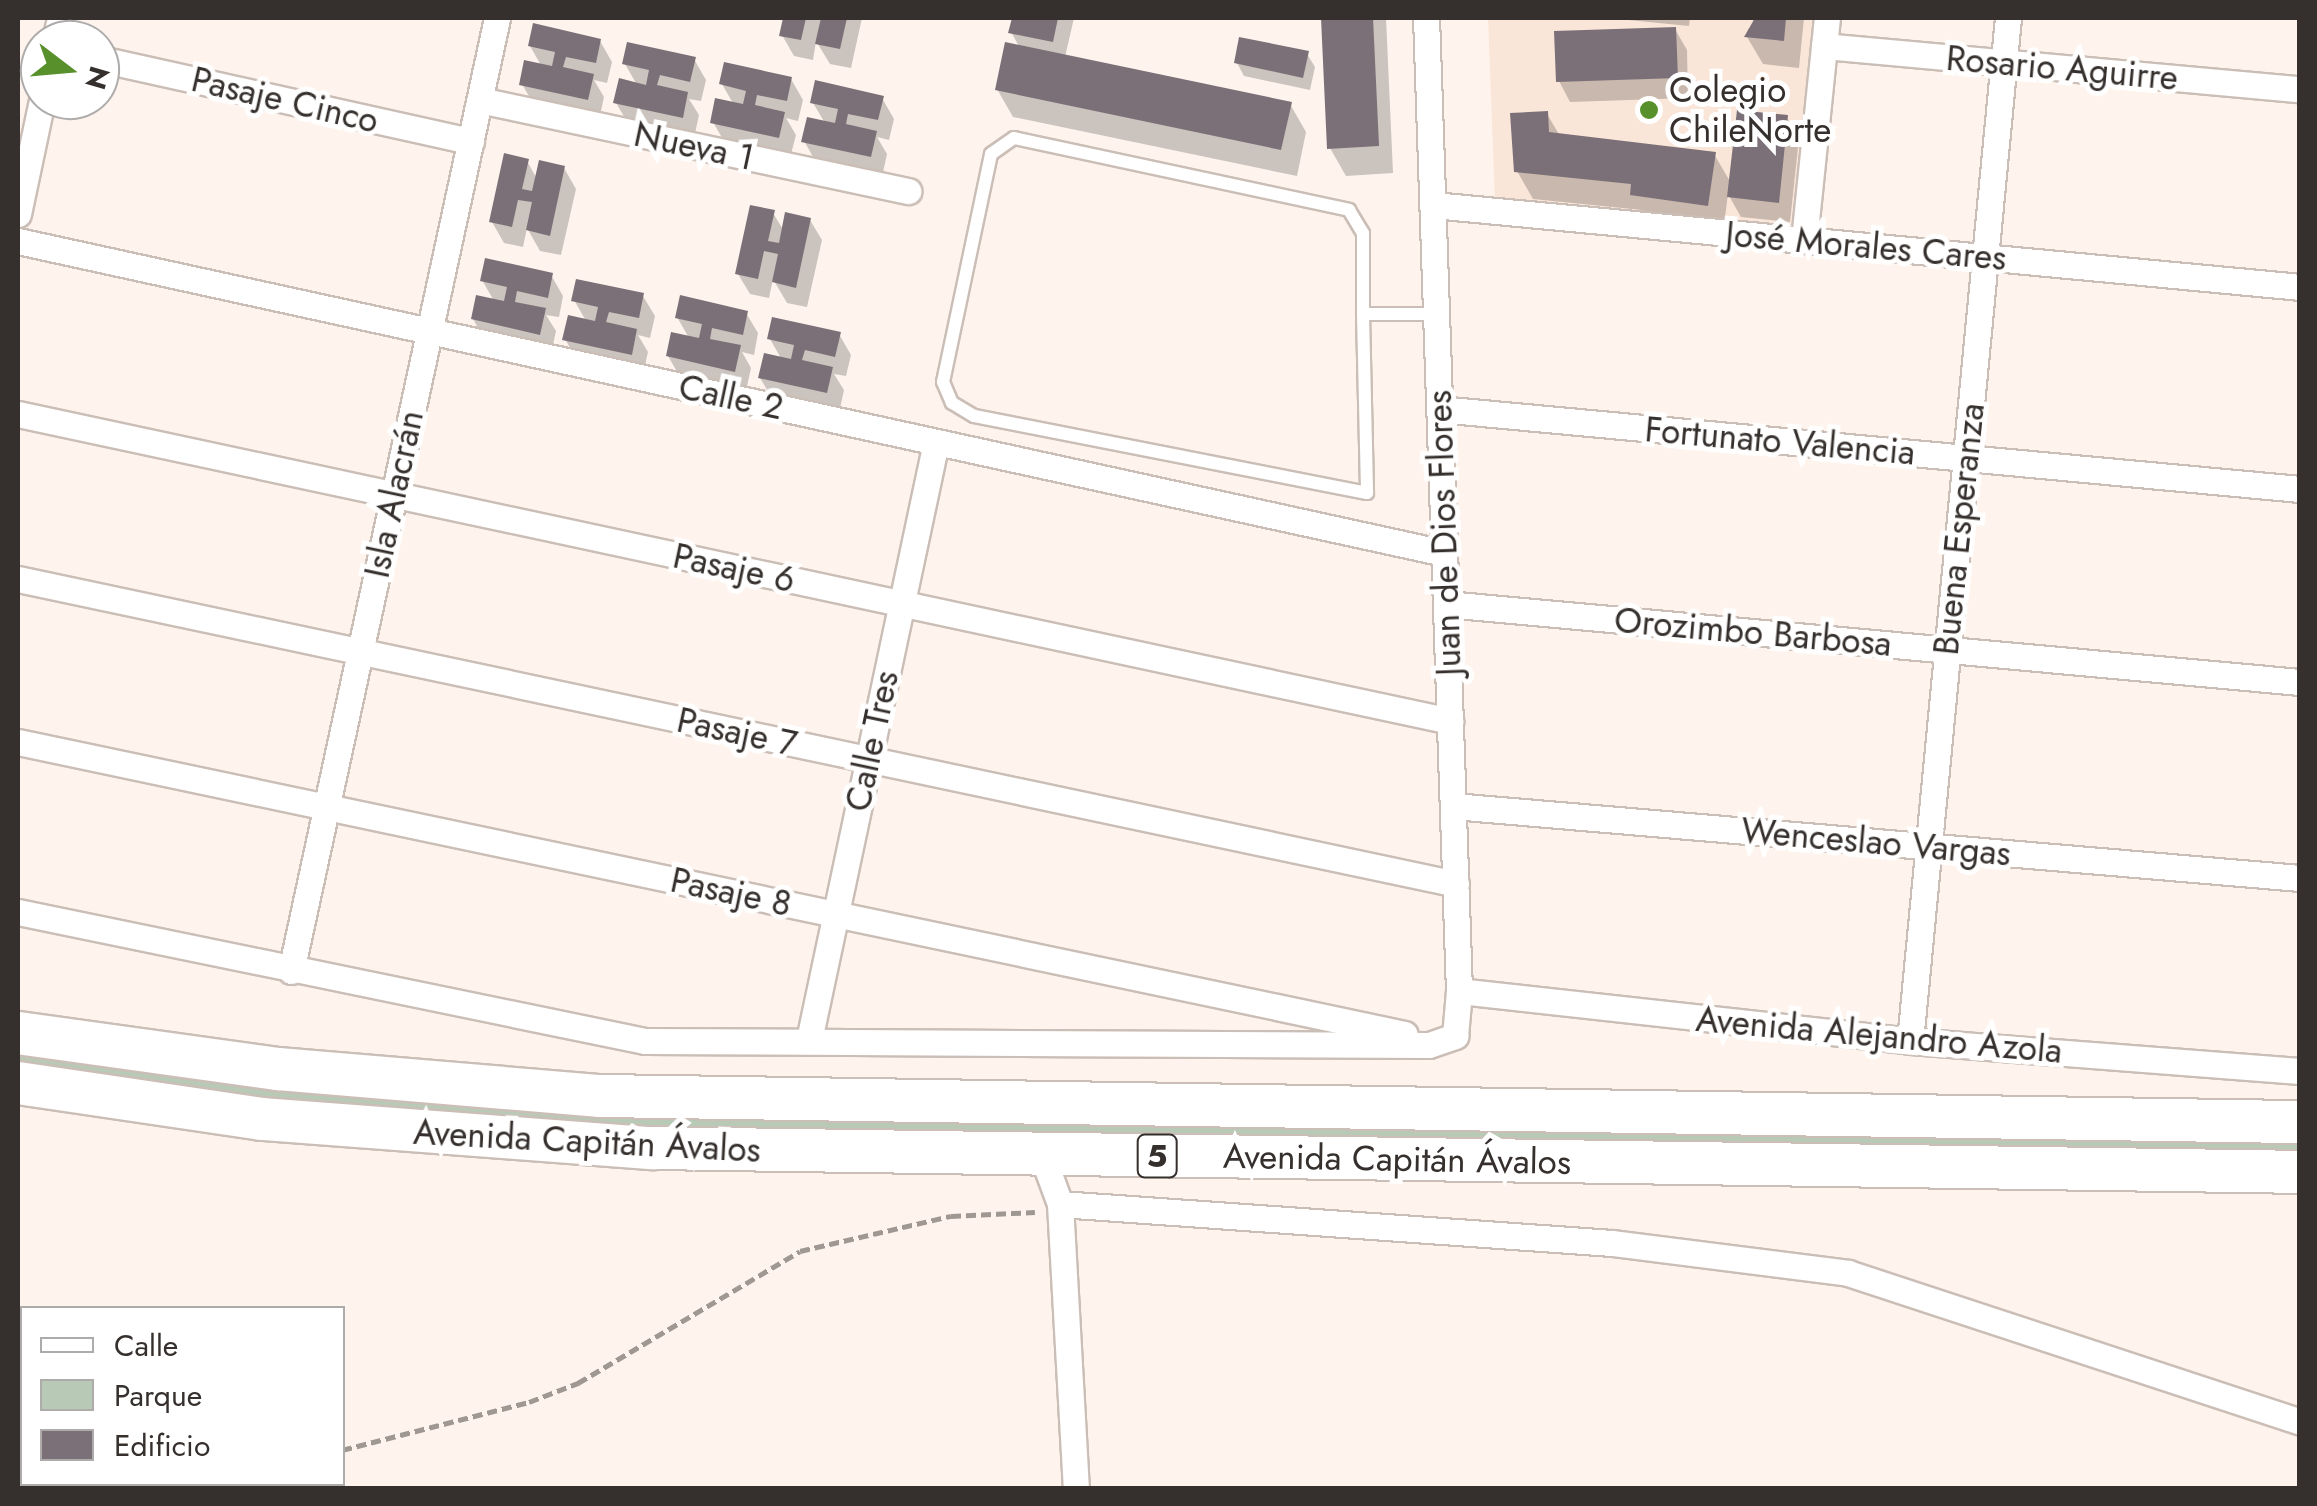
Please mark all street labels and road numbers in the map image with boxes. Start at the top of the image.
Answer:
street label: Rosario Aguirre [1944,37,2180,99]
street label: Pasaje Cinco [187,58,383,142]
street label: Nueva 1 [630,113,758,179]
street label: José Morales Cares [1724,213,2008,279]
street label: Calle 2 [675,366,787,428]
street label: Juan de Dios Flores [1418,389,1470,677]
street label: Buena Esperanza [1925,401,1993,657]
street label: Isla Alacrán [356,406,432,582]
street label: Fortunato Valencia [1643,408,1917,474]
street label: Pasaje 6 [669,535,799,601]
street label: Orozimbo Barbosa [1613,599,1893,665]
street label: Calle Tres [837,667,907,815]
street label: Pasaje 7 [673,699,801,765]
street label: Wenceslao Vargas [1739,809,2013,875]
street label: Pasaje 8 [667,859,795,925]
street label: Avenida Alejandro Azola [1694,998,2064,1072]
street label: Avenida Capitán Ávalos [412,1111,762,1171]
road number: 5 [1134,1129,1180,1183]
street label: Avenida Capitán Ávalos [1223,1135,1571,1183]

